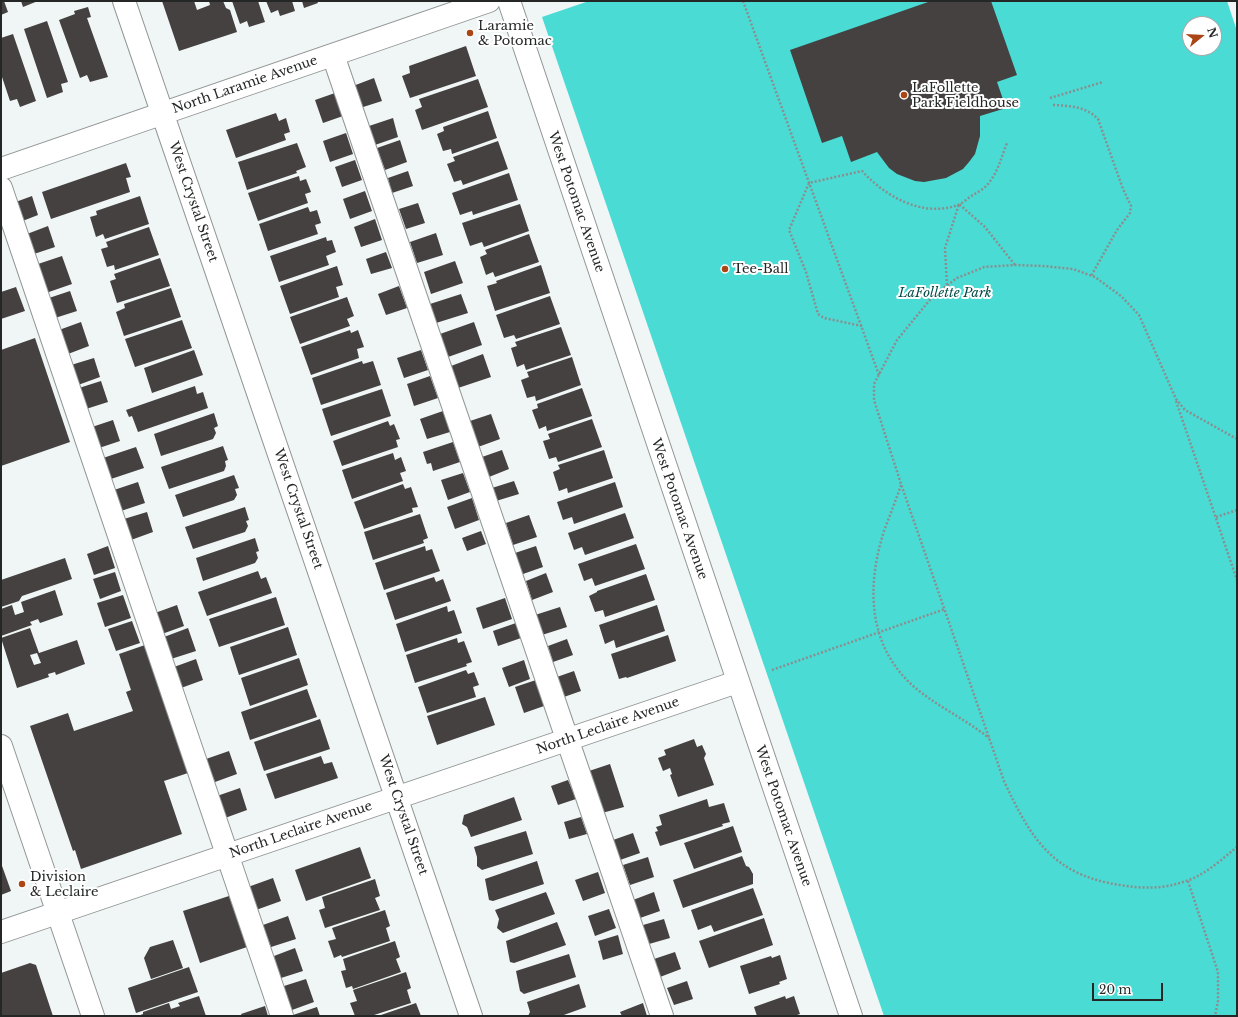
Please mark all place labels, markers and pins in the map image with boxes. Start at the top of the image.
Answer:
place label: Laramie & Potomac [478,18,552,49]
marker: Laramie & Potomac [465,28,475,38]
place label: LaFollette Park Fieldhouse [912,80,1019,111]
marker: LaFollette Park Fieldhouse [899,90,909,100]
place label: Tee-Ball [733,261,788,277]
marker: Tee-Ball [720,264,730,274]
place label: Division & Leclaire [30,869,98,900]
marker: Division & Leclaire [17,879,27,889]

